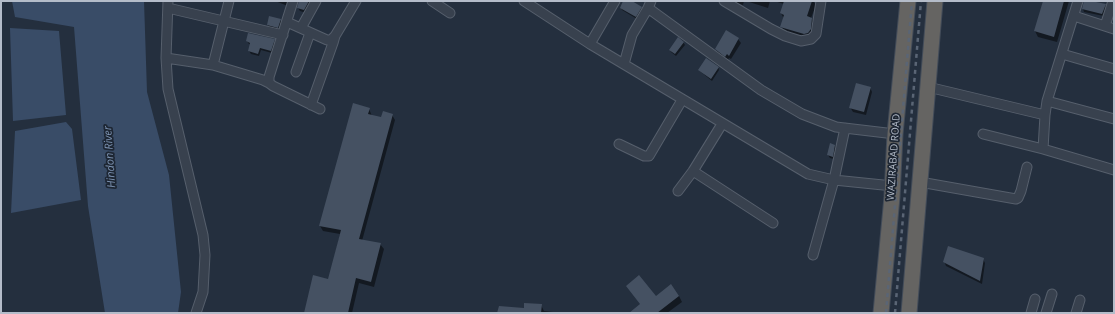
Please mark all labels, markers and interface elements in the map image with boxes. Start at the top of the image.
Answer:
street label: WAZIRABAD ROAD [885,113,903,201]
water label: Hindon River [101,125,119,189]

